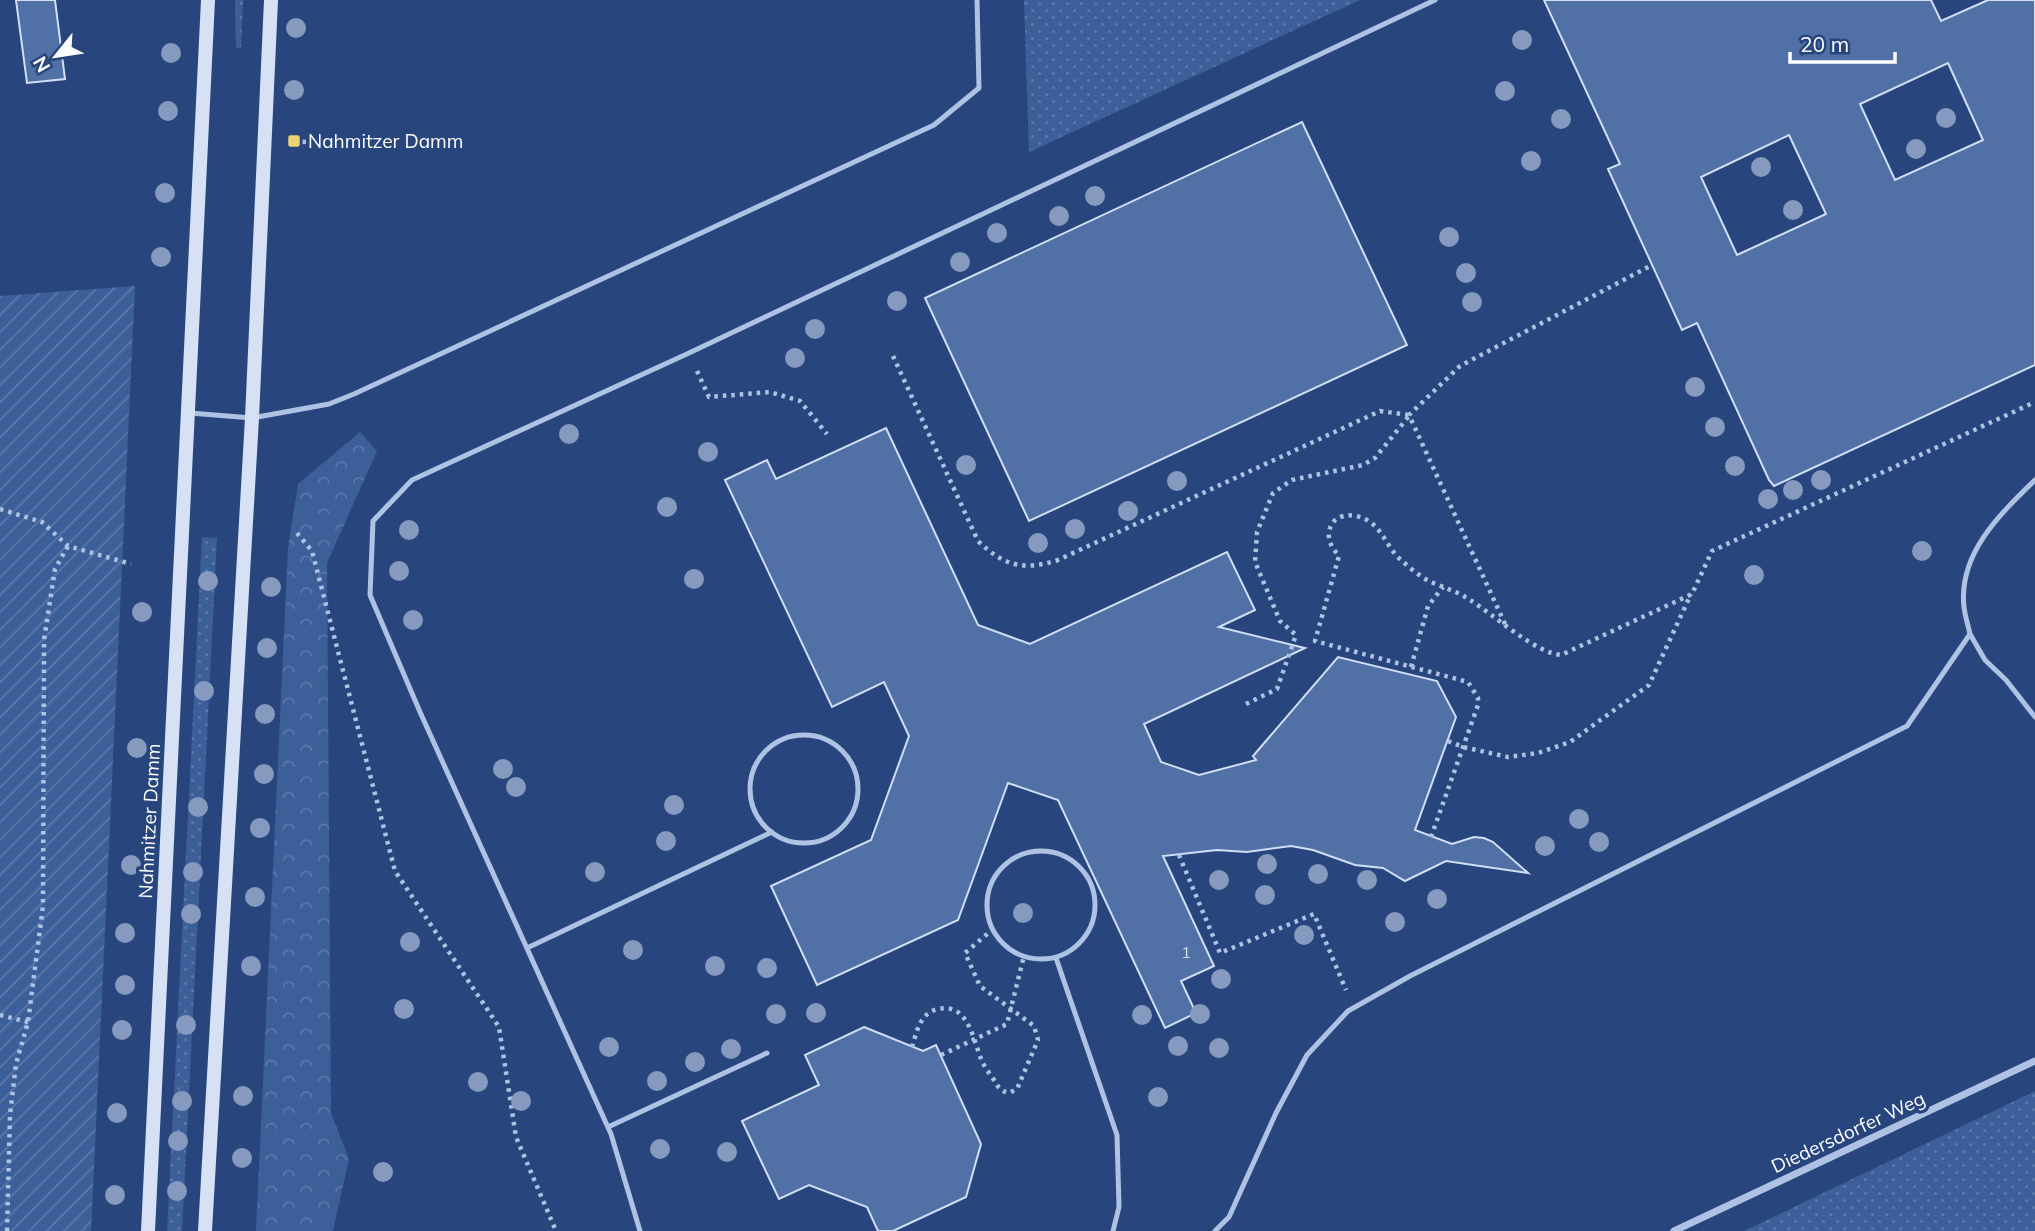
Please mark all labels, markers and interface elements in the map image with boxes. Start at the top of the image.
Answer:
north arrow [21,21,91,91]
scale bar [1790,21,1895,65]
text: 20 m [1800,31,1849,57]
text: N [27,52,55,77]
place label: Nahmitzer Damm [308,129,463,153]
marker: Nahmitzer Damm [286,133,302,149]
street label: Nahmitzer Damm [133,743,165,899]
house number: 1 [1181,942,1191,962]
street label: Diedersdorfer Weg [1767,1086,1929,1178]

